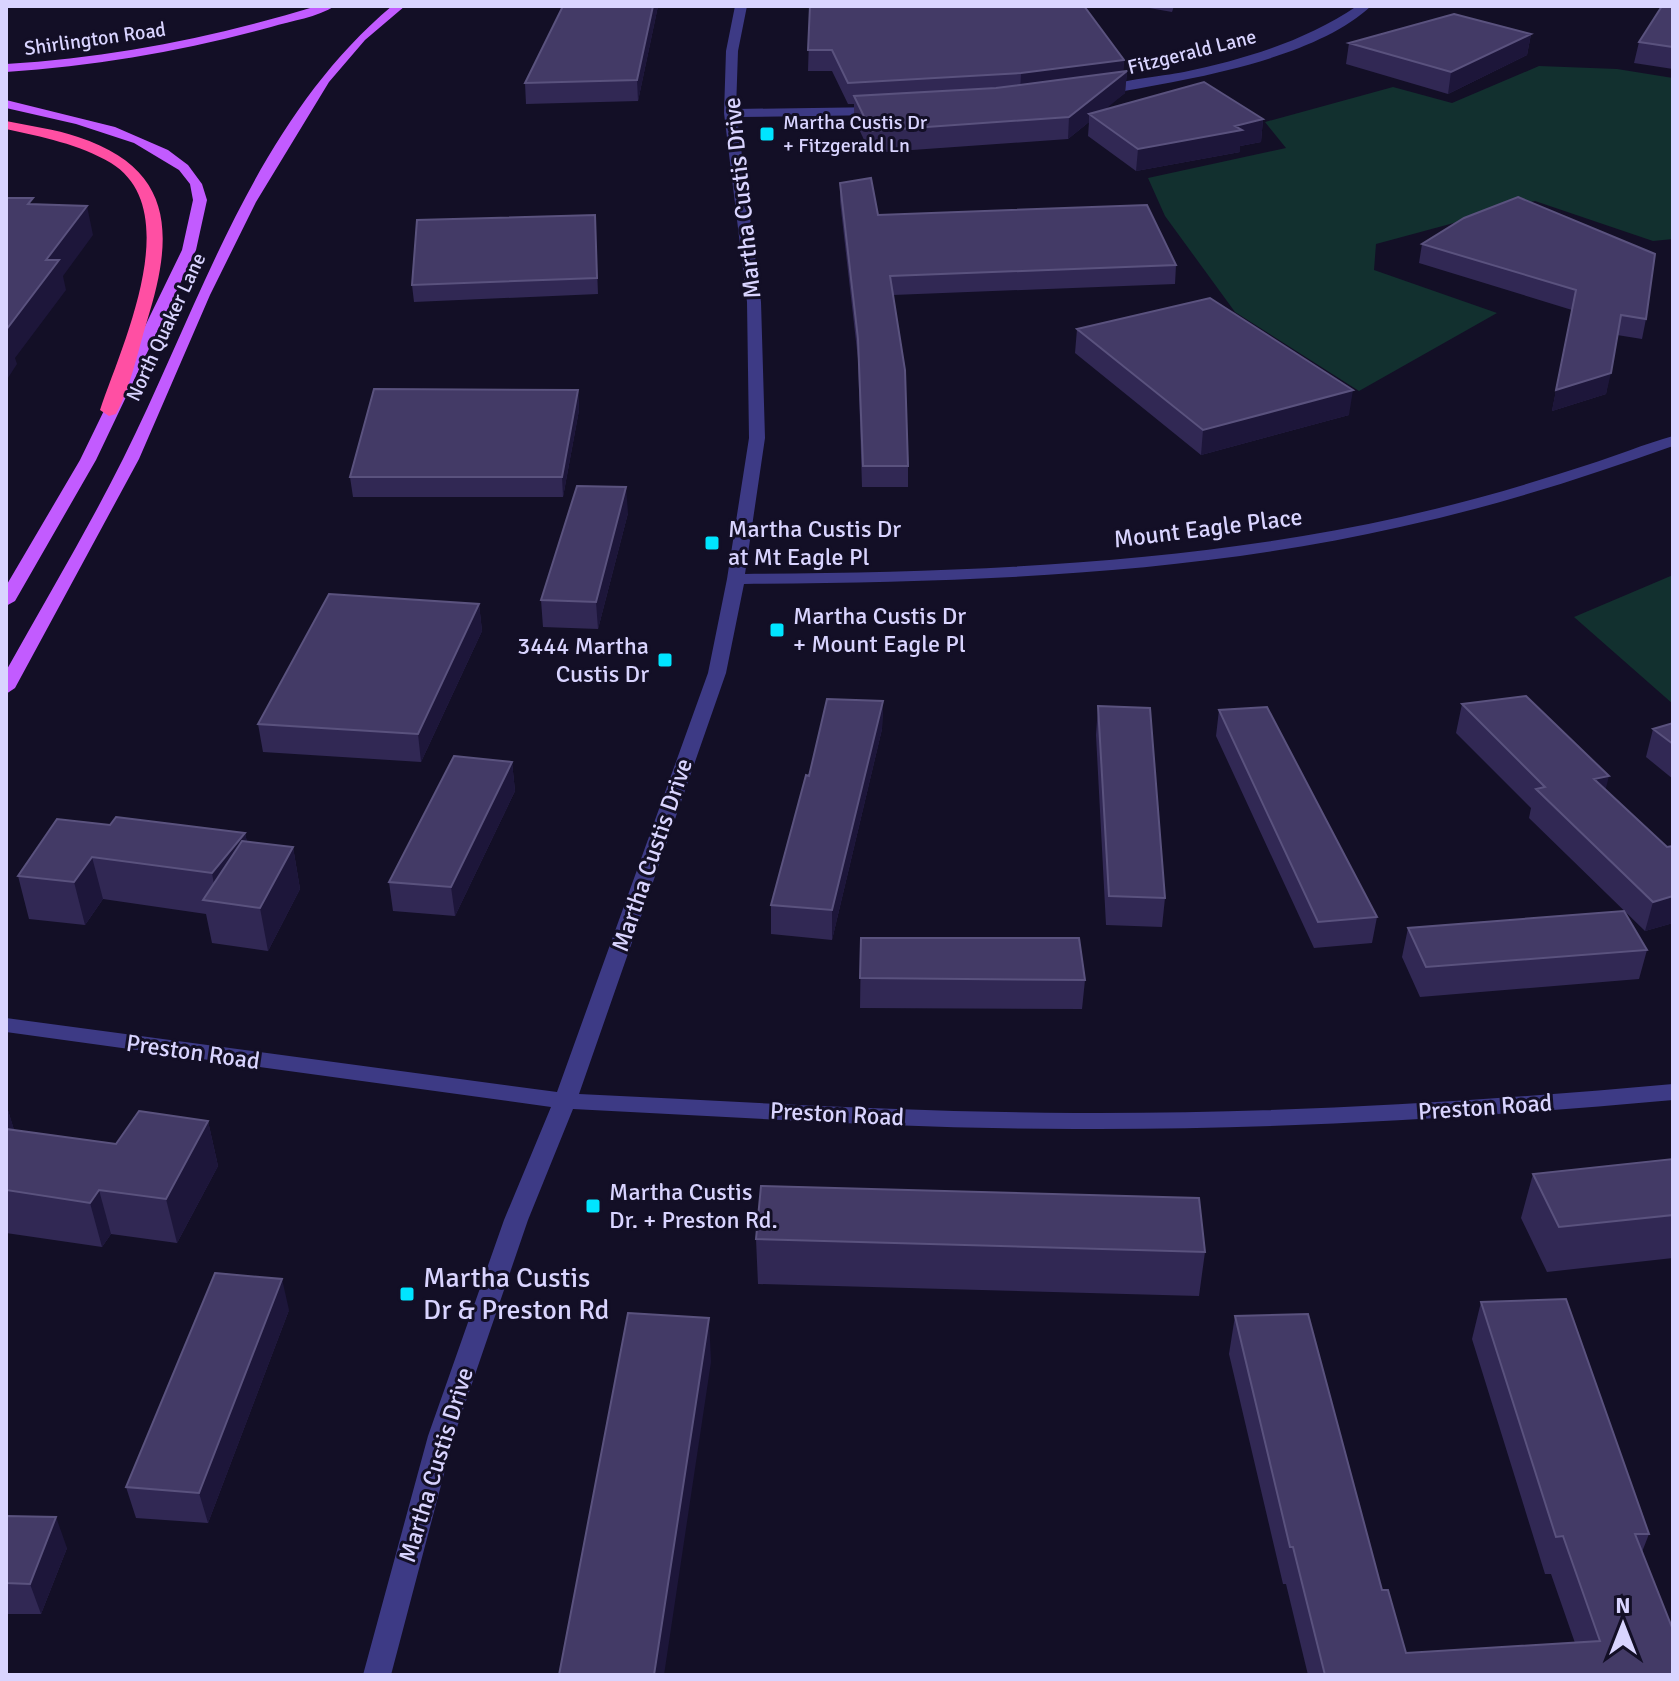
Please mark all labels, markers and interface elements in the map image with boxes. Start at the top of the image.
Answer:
street label: Shirlington Road [23,17,167,61]
street label: Fitzgerald Lane [1125,24,1259,80]
street label: Martha Custis Drive [717,96,767,300]
place label: Martha Custis Dr + Fitzgerald Ln [783,110,928,158]
marker: Martha Custis Dr + Fitzgerald Ln [758,125,776,143]
street label: North Quaker Lane [121,249,211,405]
street label: Mount Eagle Place [1112,502,1304,554]
place label: Martha Custis Dr at Mt Eagle Pl [728,514,901,572]
marker: Martha Custis Dr at Mt Eagle Pl [703,534,721,552]
place label: Martha Custis Dr + Mount Eagle Pl [793,601,966,659]
marker: Martha Custis Dr + Mount Eagle Pl [768,621,786,639]
place label: 3444 Martha Custis Dr [517,631,649,689]
marker: 3444 Martha Custis Dr [656,651,674,669]
street label: Martha Custis Drive [605,754,699,956]
street label: Preston Road [124,1028,262,1076]
street label: Preston Road [1417,1087,1553,1127]
street label: Preston Road [769,1096,905,1132]
place label: Martha Custis Dr. + Preston Rd. [609,1177,778,1235]
marker: Martha Custis Dr. + Preston Rd. [584,1197,602,1215]
place label: Martha Custis Dr & Preston Rd [423,1261,609,1327]
marker: Martha Custis Dr & Preston Rd [398,1285,416,1303]
street label: Martha Custis Drive [392,1364,480,1566]
north arrow [1583,1585,1663,1665]
text: N [1615,1592,1631,1619]

